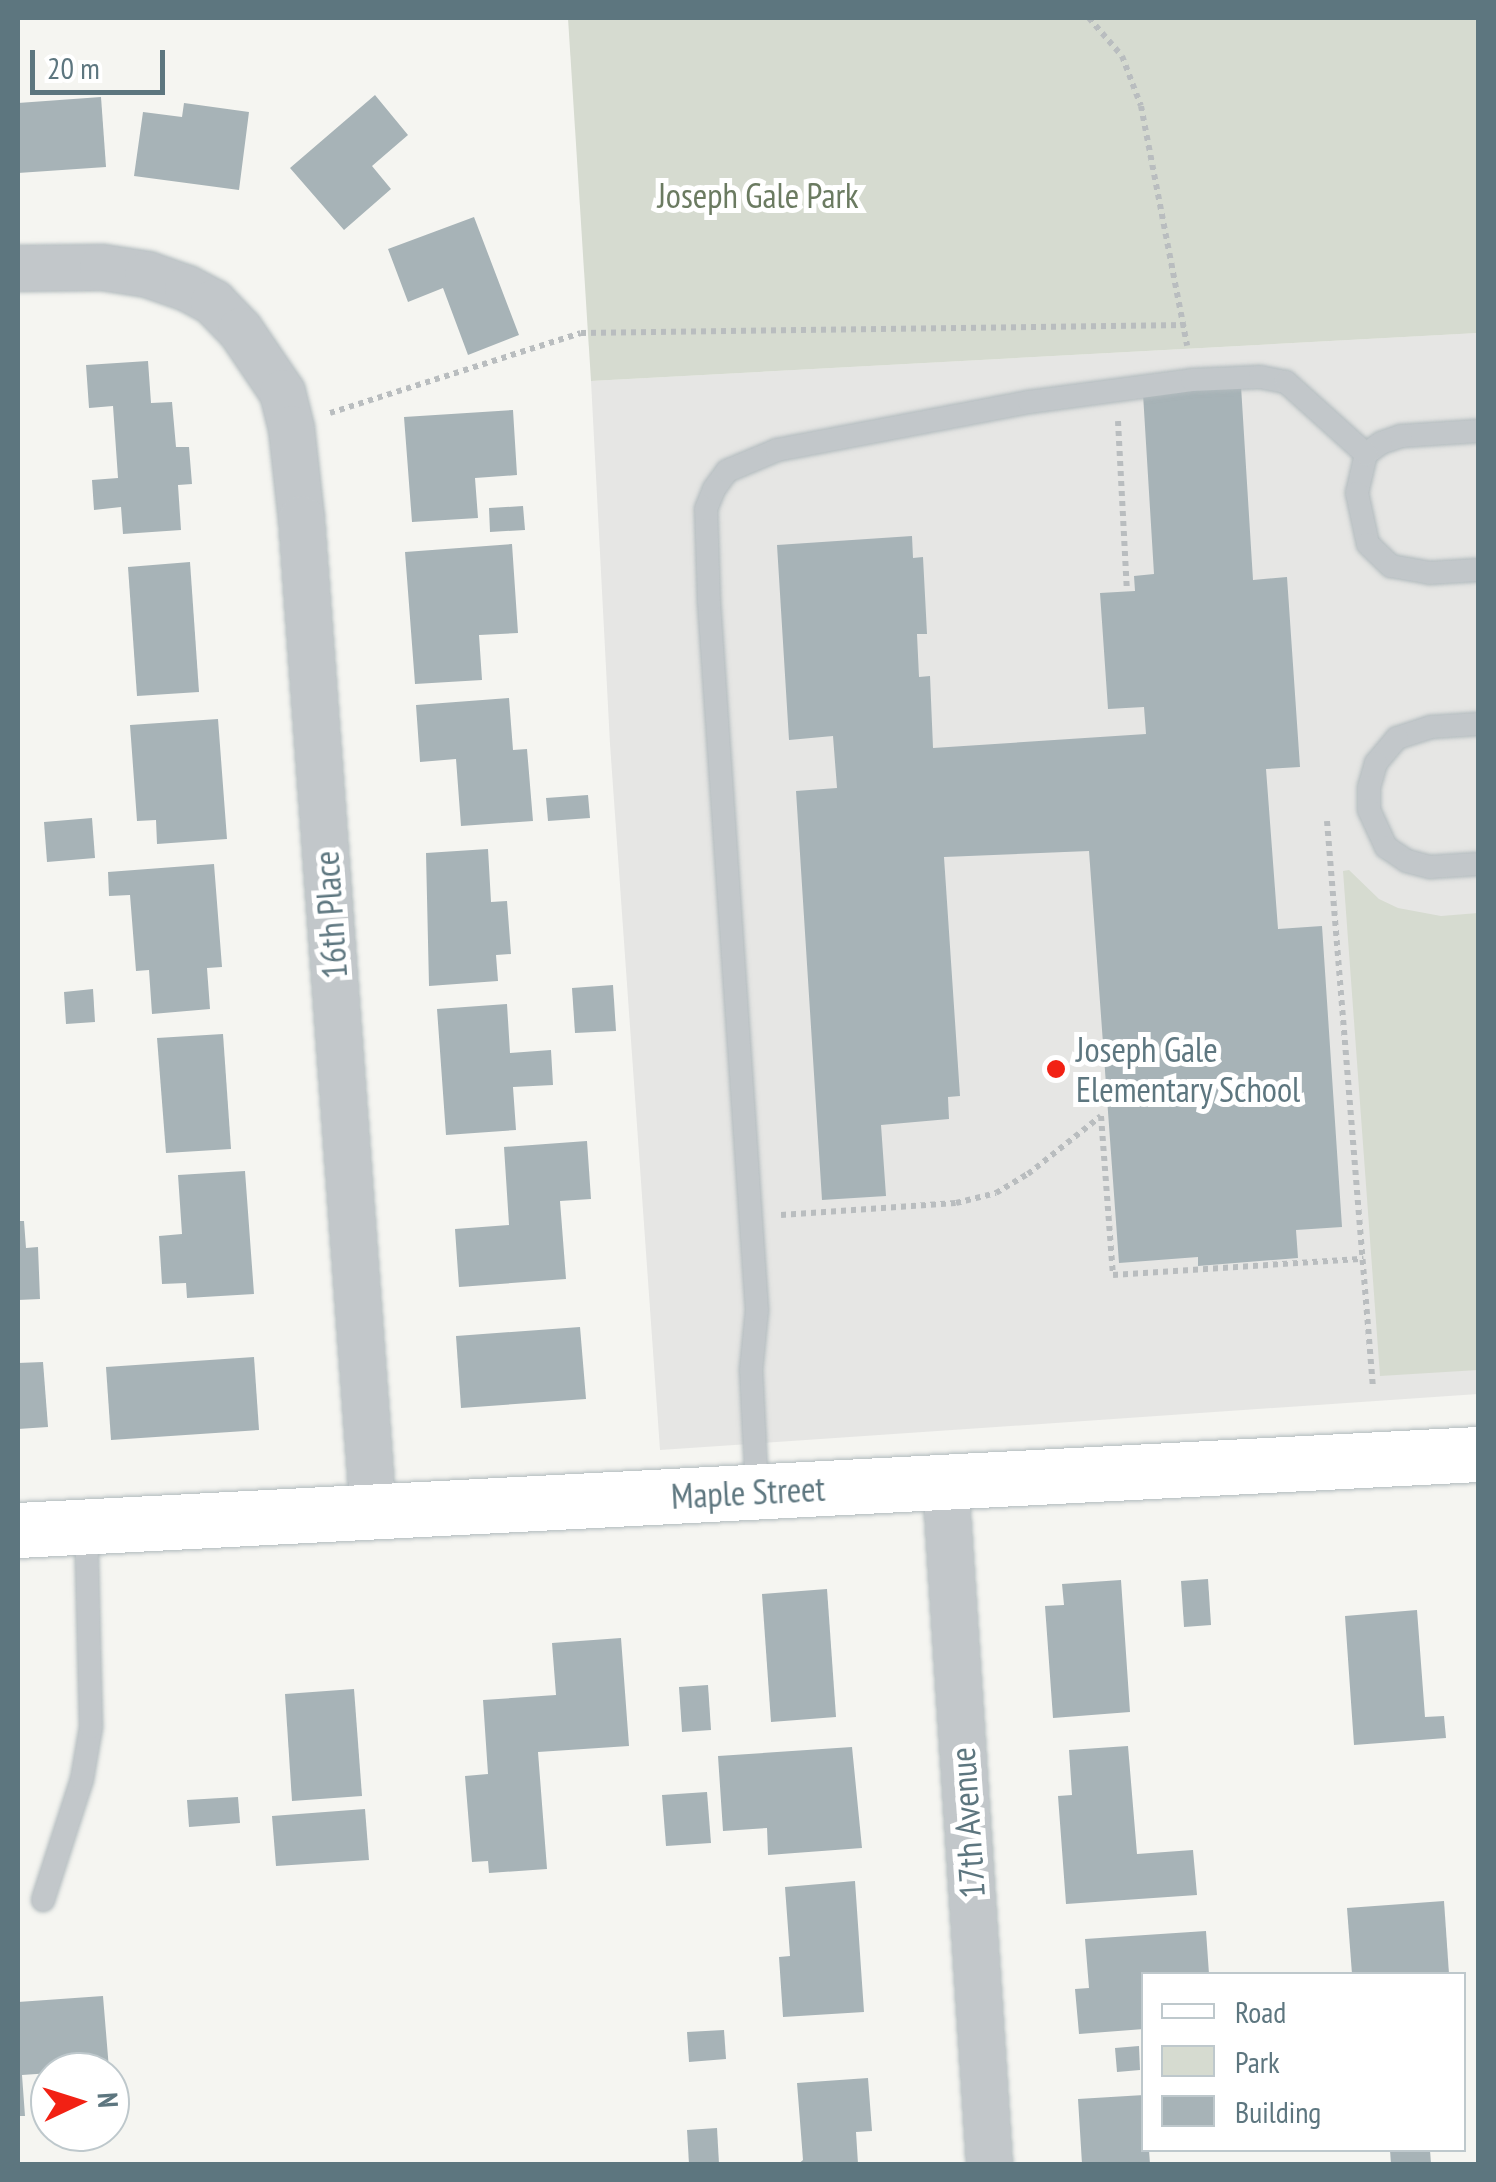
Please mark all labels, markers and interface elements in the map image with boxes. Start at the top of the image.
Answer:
scale bar [35,30,170,92]
text: 20 m [47,48,100,87]
park label: Joseph Gale Park [657,174,859,216]
street label: 16th Place [305,850,355,980]
place label: Joseph Gale Elementary School [1076,1028,1301,1110]
marker: Joseph Gale Elementary School [1045,1058,1067,1080]
street label: Maple Street [670,1467,826,1517]
street label: 17th Avenue [941,1746,993,1900]
legend [1141,1972,1466,2152]
text: Road [1235,1992,1286,2031]
text: Park [1235,2042,1280,2081]
north arrow [30,2052,130,2152]
text: N [89,2091,127,2109]
text: Building [1235,2092,1321,2131]

